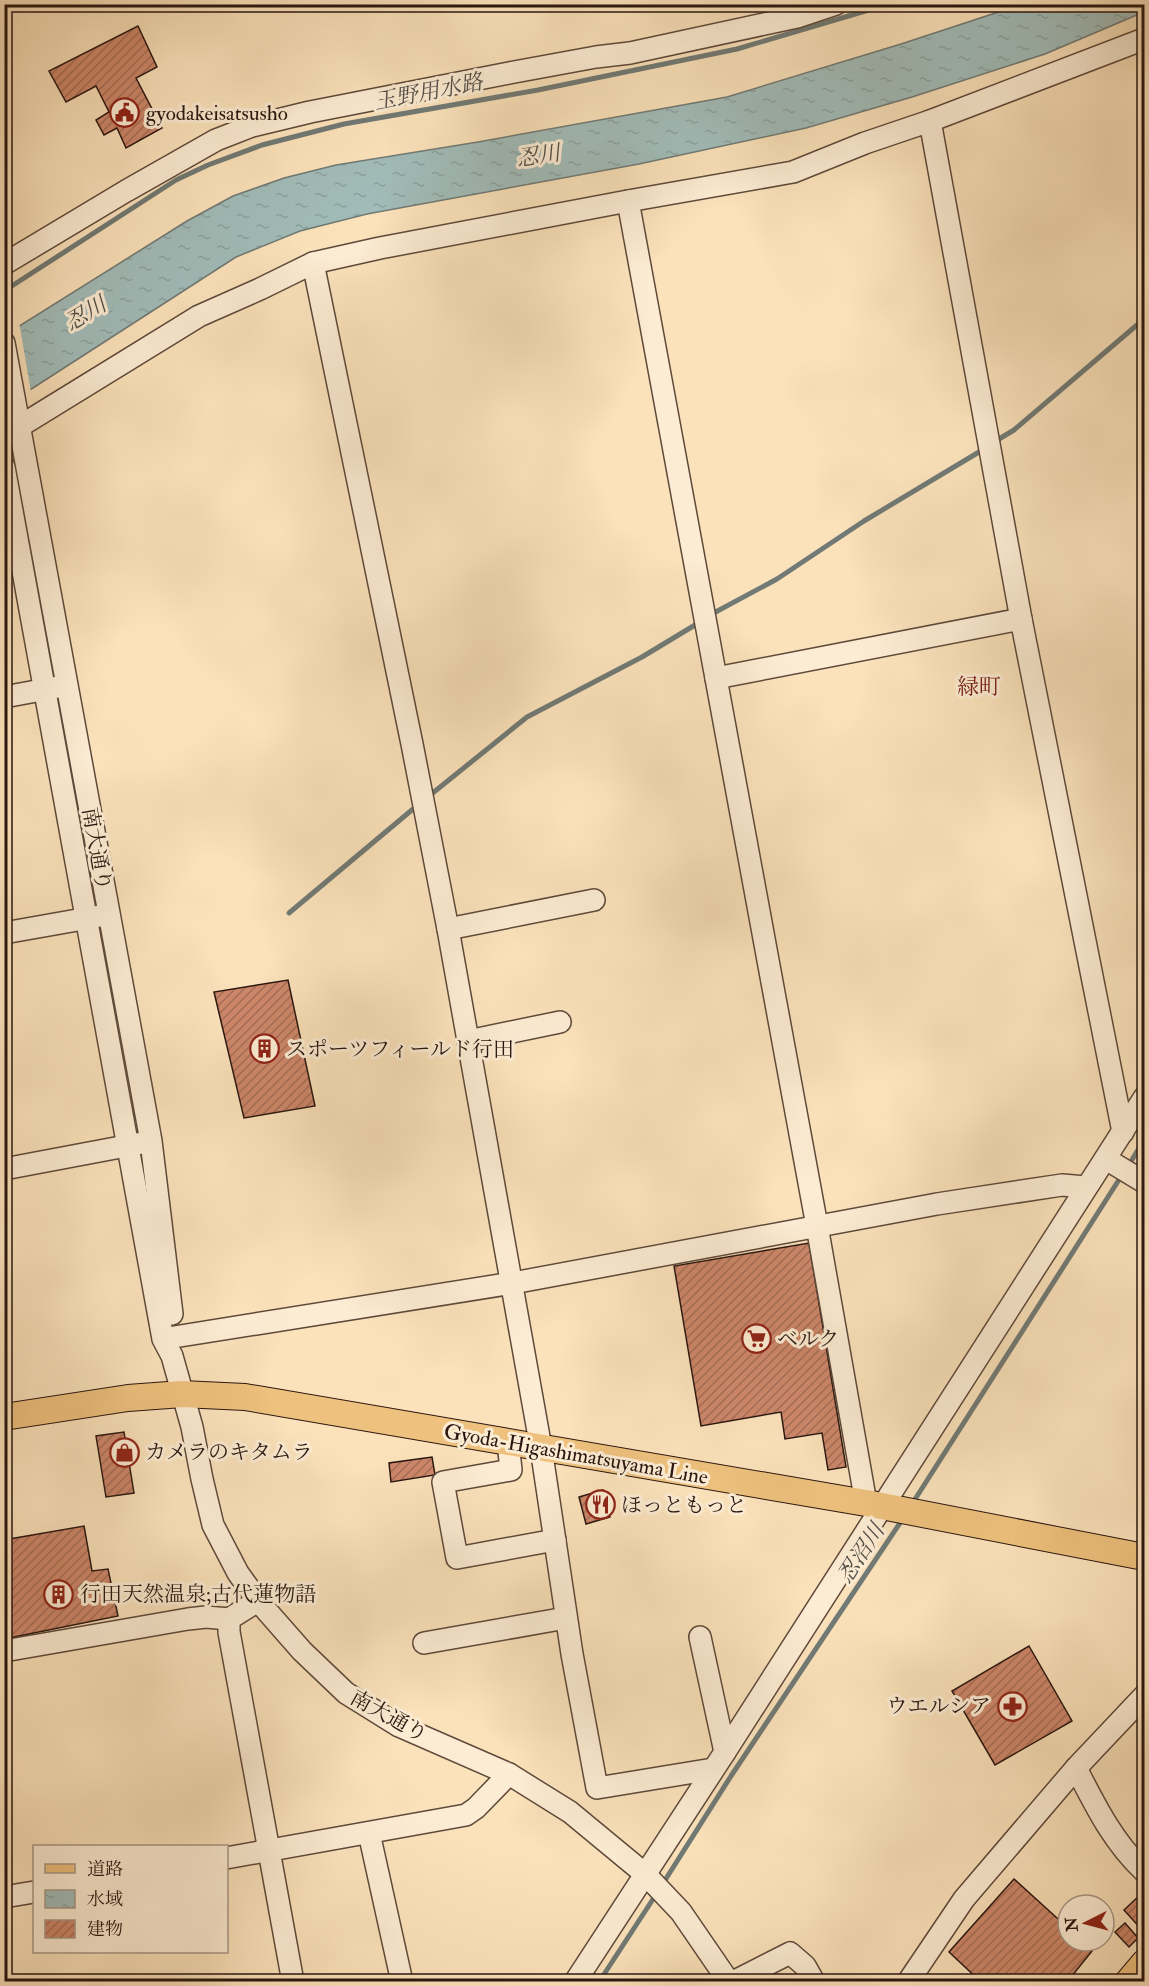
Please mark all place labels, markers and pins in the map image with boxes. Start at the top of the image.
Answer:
public building icon: gyodakeisatsusho [109,97,141,129]
place label: gyodakeisatsusho [146,100,288,127]
building icon: スポーツフィールド行田 [249,1033,281,1065]
place label: スポーツフィールド行田 [286,1036,514,1063]
supermarket icon: ベルク [740,1323,772,1355]
place label: ベルク [777,1326,840,1353]
shop icon: カメラのキタムラ [108,1436,140,1468]
place label: カメラのキタムラ [145,1439,313,1466]
restaurant icon: ほっともっと [584,1489,616,1521]
place label: ほっともっと [621,1492,747,1519]
building icon: 行田天然温泉;古代蓮物語 [43,1578,75,1610]
place label: 行田天然温泉;古代蓮物語 [80,1581,316,1608]
pharmacy icon: ウエルシア [996,1690,1028,1722]
place label: ウエルシア [887,1693,991,1720]

